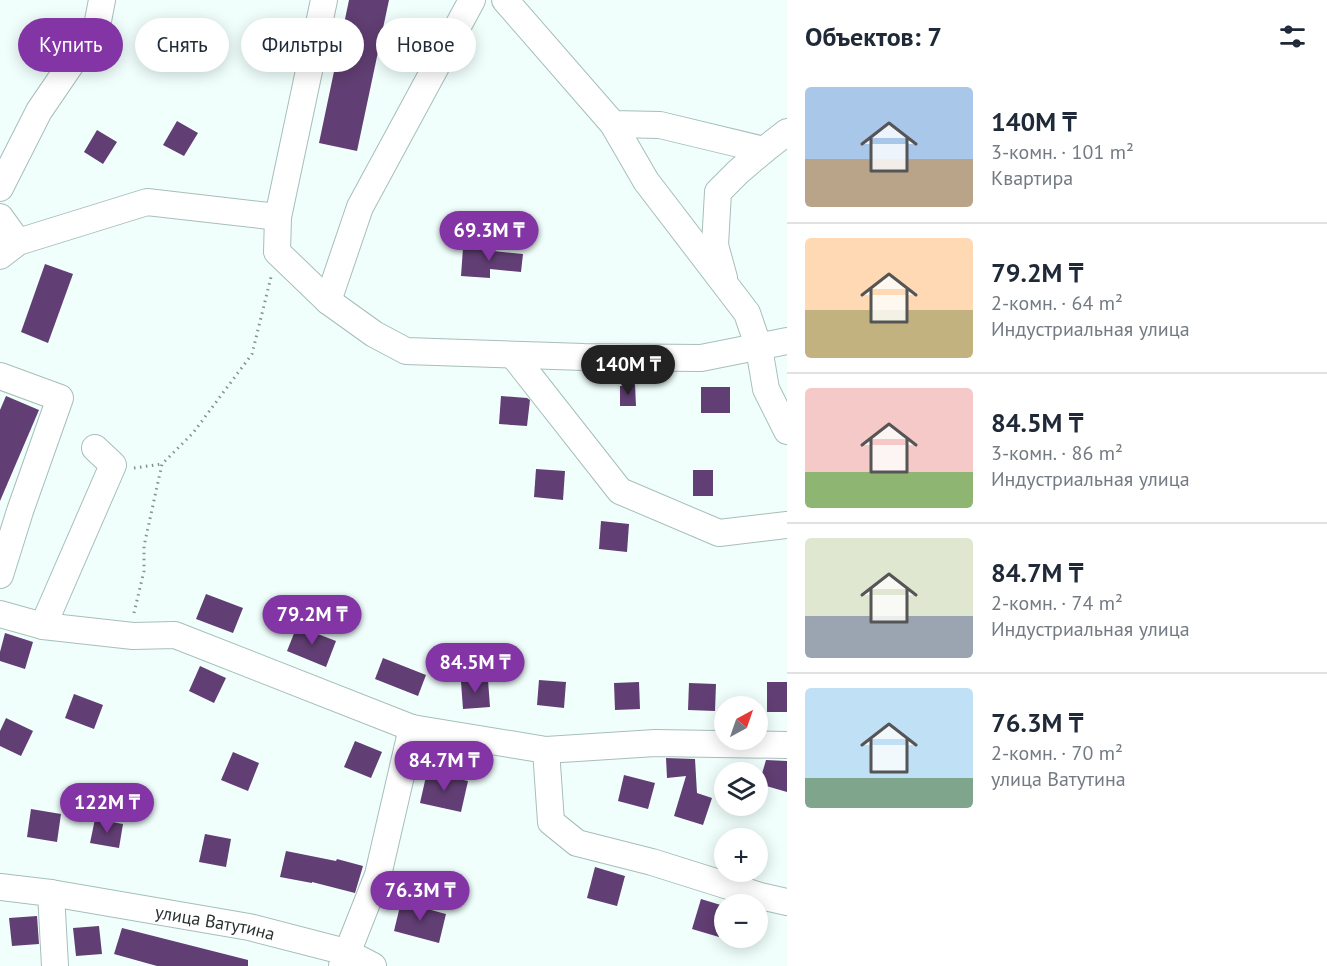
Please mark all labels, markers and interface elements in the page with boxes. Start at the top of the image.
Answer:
chip: Купить [18,18,123,72]
chip: Снять [135,18,229,72]
chip: Фильтры [241,18,364,72]
chip: Новое [376,18,476,72]
text: Объектов: 7 [805,20,942,53]
icon: filters [1276,20,1309,53]
text: 140M ₸ [991,105,1077,138]
icon: home [853,111,925,183]
text: 3-комн. · 101 m² [991,139,1134,165]
text: Квартира [991,165,1073,191]
pin: 69.3M ₸ [434,211,544,262]
text: 69.3M ₸ [454,217,524,243]
text: 79.2M ₸ [991,256,1083,289]
icon: home [853,262,925,334]
text: 2-комн. · 64 m² [991,290,1123,316]
text: Индустриальная улица [991,316,1190,342]
pin: 140M ₸ [579,345,677,396]
text: 140M ₸ [595,351,661,377]
text: 84.5M ₸ [991,406,1083,439]
icon: home [853,412,925,484]
text: 3-комн. · 86 m² [991,440,1123,466]
text: Индустриальная улица [991,466,1190,492]
text: 84.7M ₸ [991,556,1083,589]
icon: home [853,562,925,634]
text: 2-комн. · 74 m² [991,590,1123,616]
pin: 79.2M ₸ [257,595,367,646]
text: 79.2M ₸ [277,601,347,627]
text: Индустриальная улица [991,616,1190,642]
pin: 84.5M ₸ [420,643,530,694]
text: 84.5M ₸ [440,649,510,675]
north arrow [714,696,768,750]
map controls [714,696,768,948]
text: 76.3M ₸ [991,706,1083,739]
icon: home [853,712,925,784]
text: 2-комн. · 70 m² [991,740,1123,766]
pin: 84.7M ₸ [389,741,499,792]
text: 84.7M ₸ [409,747,479,773]
button: layers [714,762,768,816]
text: улица Ватутина [991,766,1126,792]
pin: 122M ₸ [58,783,156,834]
text: 122M ₸ [74,789,140,815]
button: + [714,828,768,882]
pin: 76.3M ₸ [365,871,475,922]
text: 76.3M ₸ [385,877,455,903]
button: − [714,894,768,948]
street label: улица Ватутина [154,900,277,945]

